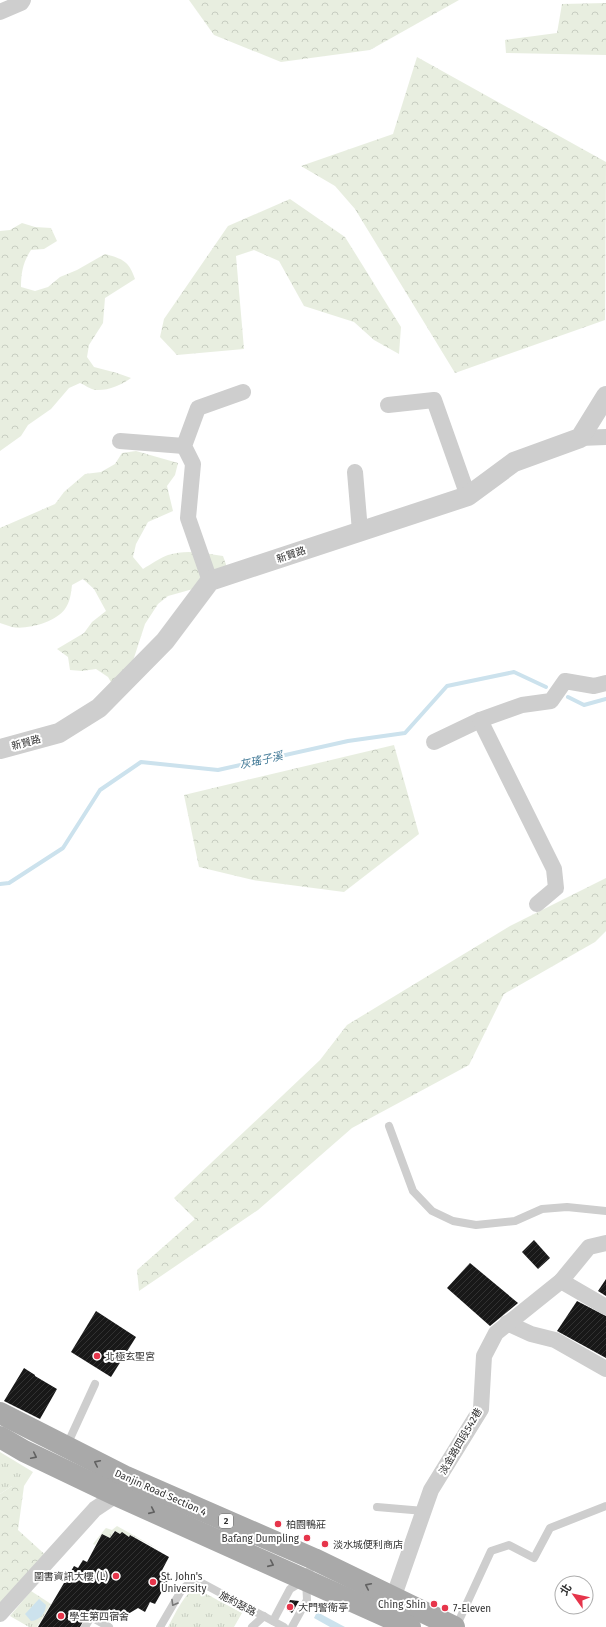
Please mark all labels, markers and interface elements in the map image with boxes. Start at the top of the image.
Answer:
street label: 新賢路 [275,544,307,566]
street label: 新賢路 [10,733,42,753]
water label: 灰瑤子溪 [238,749,286,772]
marker: 北極玄聖宮 [92,1351,102,1361]
place label: 北極玄聖宮 [105,1351,155,1363]
street label: 淡金路四段542巷 [437,1406,485,1477]
one-way arrow [30,1451,38,1459]
one-way arrow [94,1460,101,1468]
street label: Danjin Road Section 4 [113,1467,209,1519]
one-way arrow [148,1506,155,1514]
road number: 2 [219,1514,233,1528]
marker: 柏園鴨莊 [273,1519,283,1529]
place label: 柏園鴨莊 [286,1519,326,1531]
place label: Bafang Dumpling [222,1533,300,1545]
marker: Bafang Dumpling [302,1533,312,1543]
marker: 淡水城便利商店 [320,1539,330,1549]
place label: 淡水城便利商店 [333,1539,403,1551]
one-way arrow [266,1559,274,1567]
place label: 圖書資訊大樓 (L) [34,1570,108,1583]
marker: 圖書資訊大樓 (L) [111,1571,121,1581]
place label: St. John's University [161,1571,206,1595]
north arrow [554,1575,594,1615]
marker: St. John's University [148,1577,158,1587]
text: 北 [558,1582,574,1598]
one-way arrow [365,1583,373,1591]
street label: 施約瑟路 [217,1589,258,1619]
one-way arrow [172,1599,179,1606]
place label: Ching Shin [378,1599,426,1611]
marker: Ching Shin [429,1599,439,1609]
marker: 大門警衛亭 [285,1602,295,1612]
place label: 大門警衛亭 [298,1602,348,1614]
marker: 7-Eleven [440,1603,450,1613]
place label: 7-Eleven [453,1603,491,1615]
marker: 學生第四宿舍 [56,1611,66,1621]
place label: 學生第四宿舍 [69,1611,129,1623]

